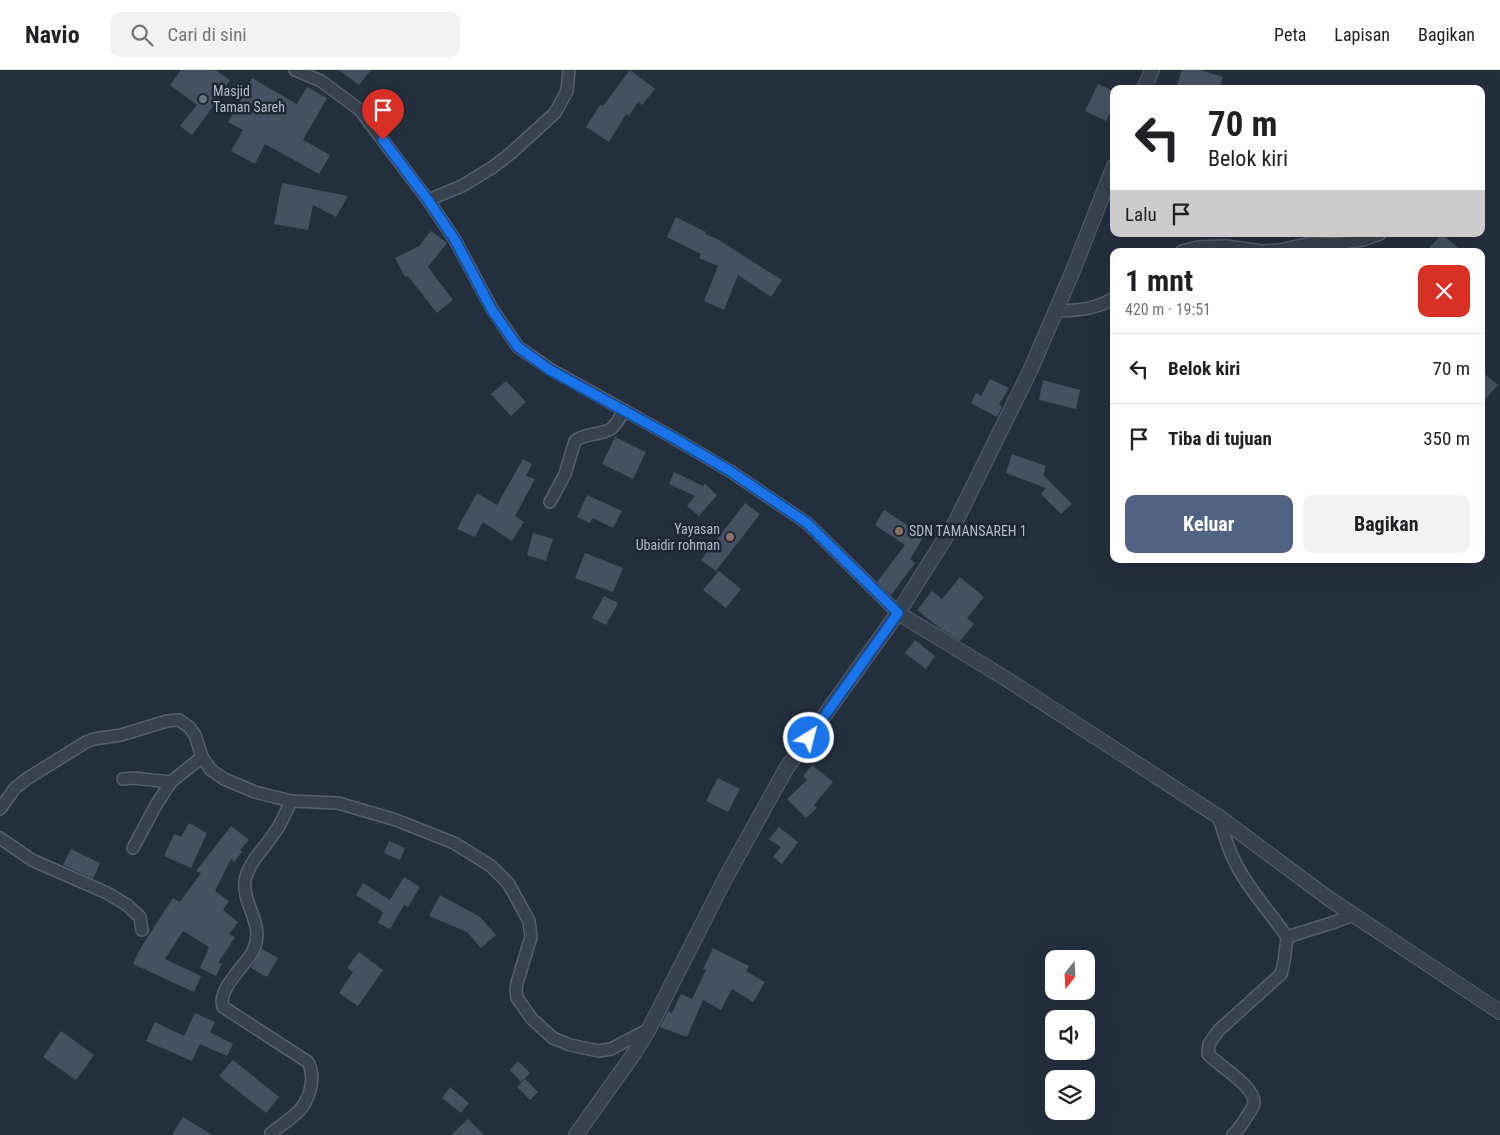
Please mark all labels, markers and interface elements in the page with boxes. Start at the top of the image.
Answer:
search box [110,12,460,57]
text: Navio [25,21,80,49]
icon: search [128,21,156,49]
text: Cari di sini [168,23,247,46]
text: Peta [1274,24,1306,45]
text: Lapisan [1334,24,1390,45]
text: Bagikan [1418,24,1475,45]
place label: Masjid Taman Sareh [213,83,285,115]
pin [362,89,404,140]
marker: Masjid Taman Sareh [197,93,209,105]
icon: arrive [369,96,397,124]
text: 70 m [1208,104,1277,145]
icon: left [1125,105,1190,170]
text: Belok kiri [1208,146,1288,171]
icon: arrive [1167,200,1195,228]
text: Lalu [1125,203,1157,226]
text: 1 mnt [1125,263,1193,298]
button: close [1418,265,1470,317]
text: 420 m · 19:51 [1125,300,1211,319]
icon: left [1125,355,1153,383]
text: Belok kiri [1168,357,1240,380]
text: 70 m [1433,357,1470,380]
icon: arrive [1125,425,1153,453]
text: Tiba di tujuan [1168,427,1272,450]
text: 350 m [1423,427,1470,450]
button: Keluar [1125,495,1293,553]
button: Bagikan [1303,495,1470,553]
place label: Yayasan Ubaidir rohman [636,521,720,553]
place label: SDN TAMANSAREH 1 [909,523,1027,539]
marker: SDN TAMANSAREH 1 [893,525,905,537]
marker: Yayasan Ubaidir rohman [724,531,736,543]
position arrow [782,711,834,763]
north arrow [1045,950,1095,1000]
map controls [1045,950,1095,1120]
button: sound [1045,1010,1095,1060]
button: layers [1045,1070,1095,1120]

